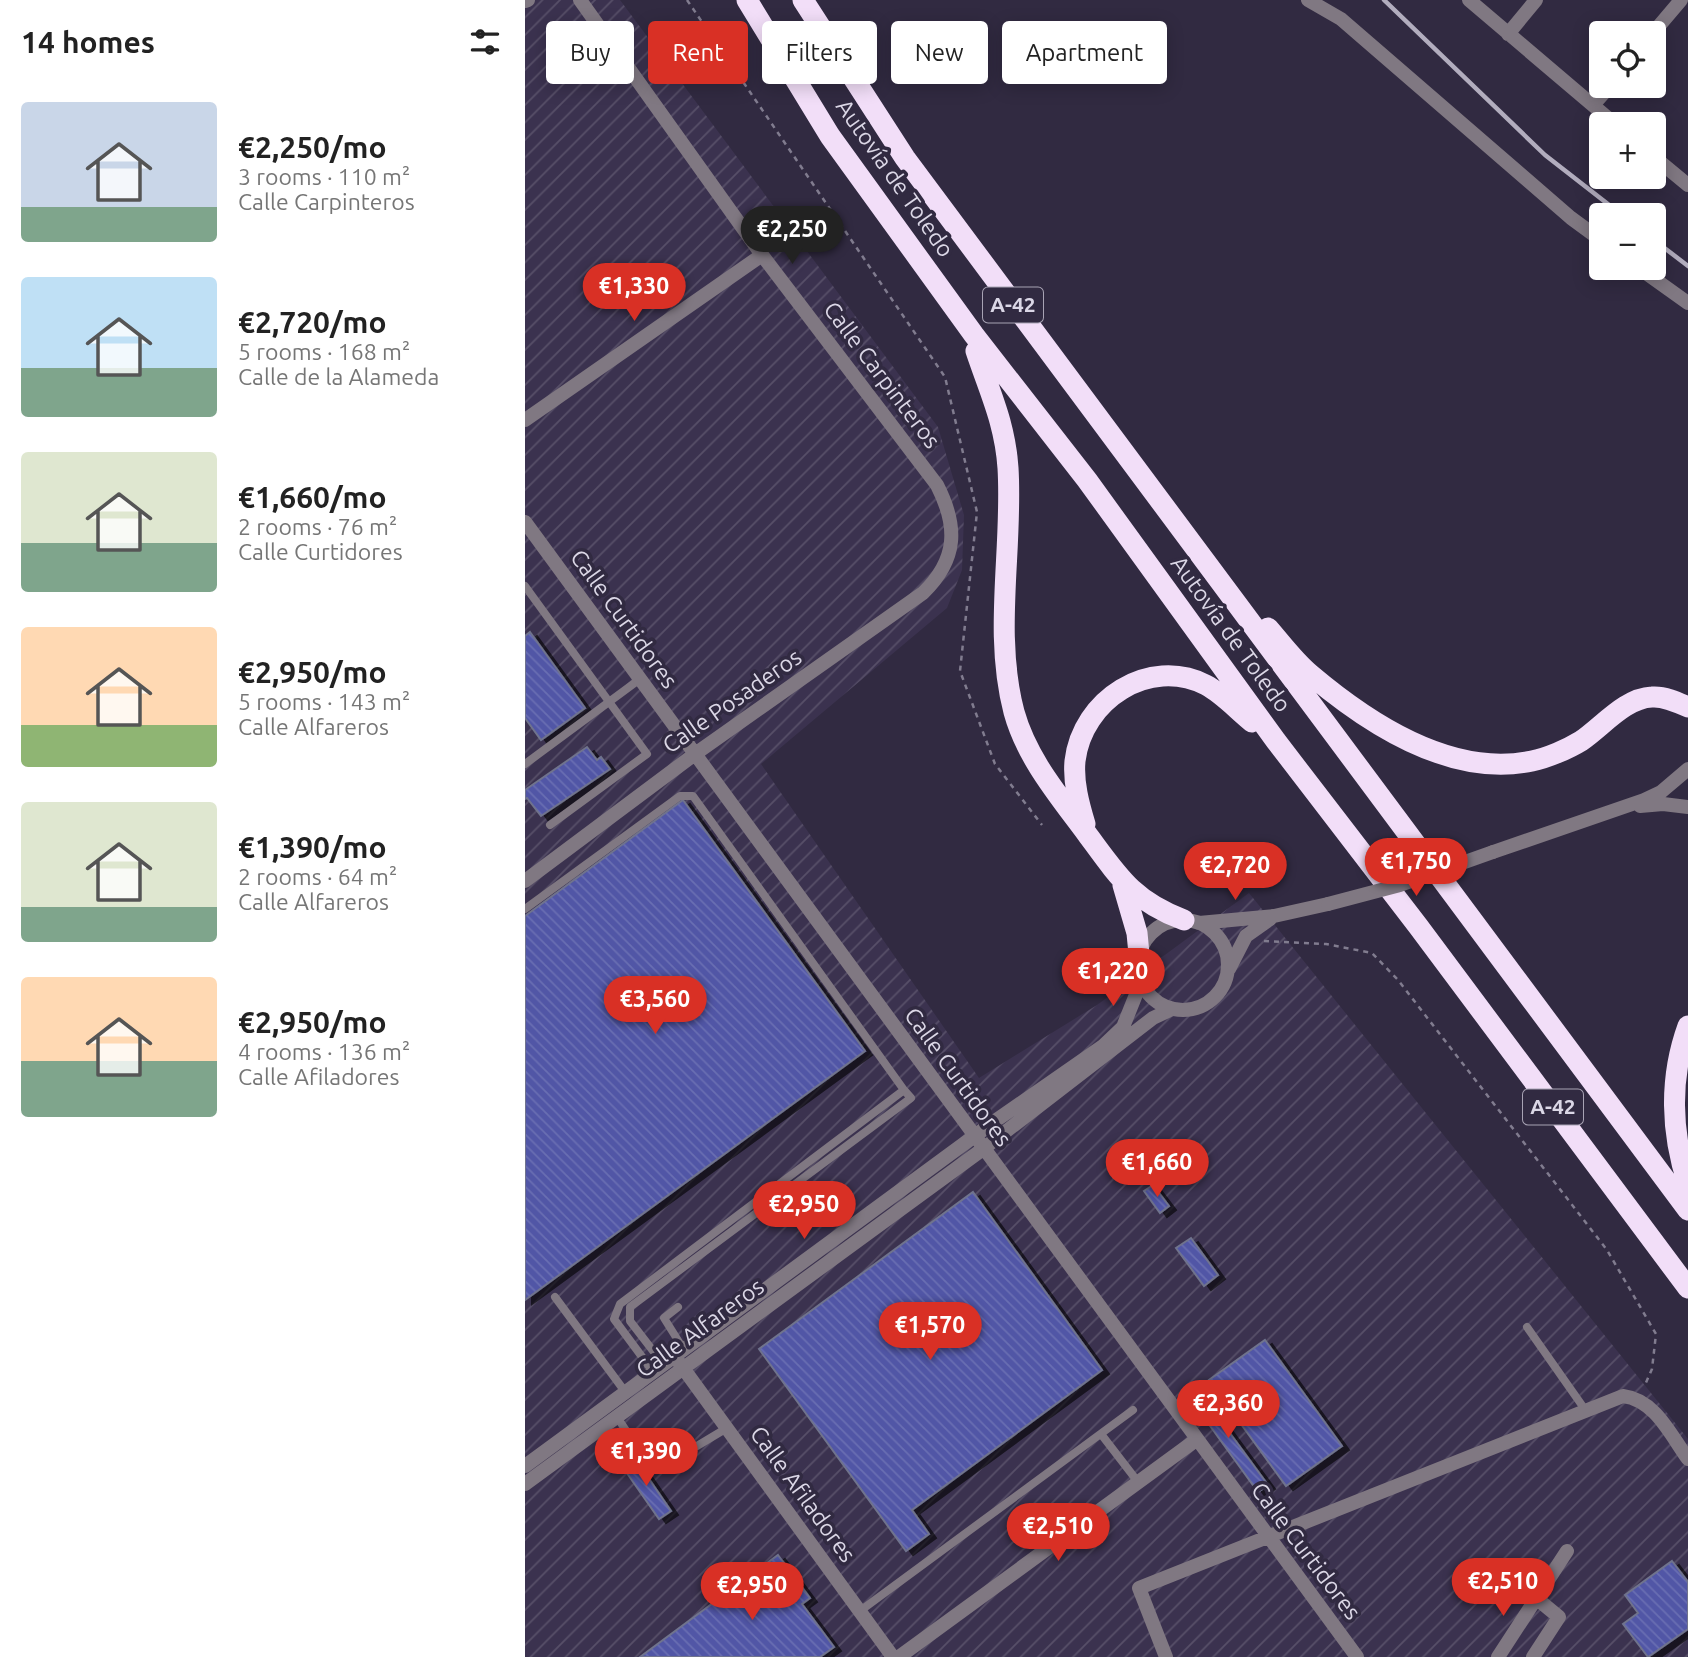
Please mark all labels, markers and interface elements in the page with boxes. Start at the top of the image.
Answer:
chip: Buy [546,21,634,84]
chip: Rent [648,21,748,84]
chip: Filters [762,21,877,84]
chip: New [891,21,988,84]
chip: Apartment [1002,21,1167,84]
map controls [1589,21,1666,280]
button: locate [1589,21,1666,98]
icon: filters [466,23,504,61]
text: 14 homes [21,25,155,59]
street label: Autovía de Toledo [832,94,959,261]
button: + [1589,112,1666,189]
icon: home [77,130,161,214]
text: €2,250/mo [238,130,387,164]
text: 3 rooms · 110 m² [238,164,410,189]
text: Calle Carpinteros [238,189,415,214]
button: − [1589,203,1666,280]
pin: €2,250 [735,206,849,266]
text: €2,250 [757,216,827,241]
pin: €1,330 [577,264,691,323]
text: €1,330 [599,273,669,298]
road number: A-42 [983,288,1043,322]
street label: Calle Carpinteros [819,297,946,453]
icon: home [77,305,161,389]
text: €2,720/mo [238,305,387,339]
text: 5 rooms · 168 m² [238,339,410,364]
text: Calle de la Alameda [238,364,439,389]
icon: home [77,480,161,564]
text: €1,660/mo [238,480,387,514]
text: 2 rooms · 76 m² [238,514,397,539]
text: Calle Curtidores [238,539,403,564]
street label: Calle Curtidores [566,545,683,693]
street label: Autovía de Toledo [1166,551,1296,717]
street label: Calle Posaderos [658,644,806,758]
icon: home [77,655,161,739]
text: €2,950/mo [238,655,387,689]
text: 5 rooms · 143 m² [238,689,410,714]
text: Calle Alfareros [238,714,389,739]
icon: home [77,830,161,914]
text: €1,390/mo [238,830,387,864]
pin: €1,750 [1359,838,1473,898]
pin: €2,720 [1178,842,1292,902]
text: €1,750 [1381,848,1451,873]
text: €2,720 [1200,852,1270,877]
text: 2 rooms · 64 m² [238,864,397,889]
text: Calle Alfareros [238,889,389,914]
pin: €1,220 [1056,948,1170,1008]
text: €1,220 [1078,958,1148,983]
pin: €3,560 [598,976,712,1036]
text: €3,560 [620,986,690,1011]
street label: Calle Curtidores [900,1003,1017,1151]
icon: home [77,1005,161,1089]
text: €2,950/mo [238,1005,387,1039]
text: 4 rooms · 136 m² [238,1039,410,1064]
text: Calle Afiladores [238,1064,399,1089]
road number: A-42 [1523,1090,1583,1124]
pin: €1,660 [1100,1140,1214,1199]
text: €1,660 [1122,1149,1192,1174]
pin: €2,950 [747,1182,861,1241]
text: €2,950 [769,1191,839,1216]
street label: Calle Alfareros [631,1273,768,1382]
pin: €1,570 [873,1302,987,1362]
text: €1,570 [895,1312,965,1337]
pin: €2,360 [1171,1380,1285,1440]
text: €2,360 [1193,1390,1263,1415]
street label: Calle Afiladores [746,1421,861,1566]
pin: €1,390 [589,1428,703,1488]
text: €1,390 [611,1438,681,1463]
street label: Calle Curtidores [1247,1477,1366,1624]
pin: €2,510 [1001,1504,1115,1563]
text: €2,510 [1023,1513,1093,1538]
pin: €2,510 [1446,1558,1560,1618]
pin: €2,950 [695,1562,809,1622]
text: €2,510 [1468,1568,1538,1593]
text: €2,950 [717,1572,787,1597]

